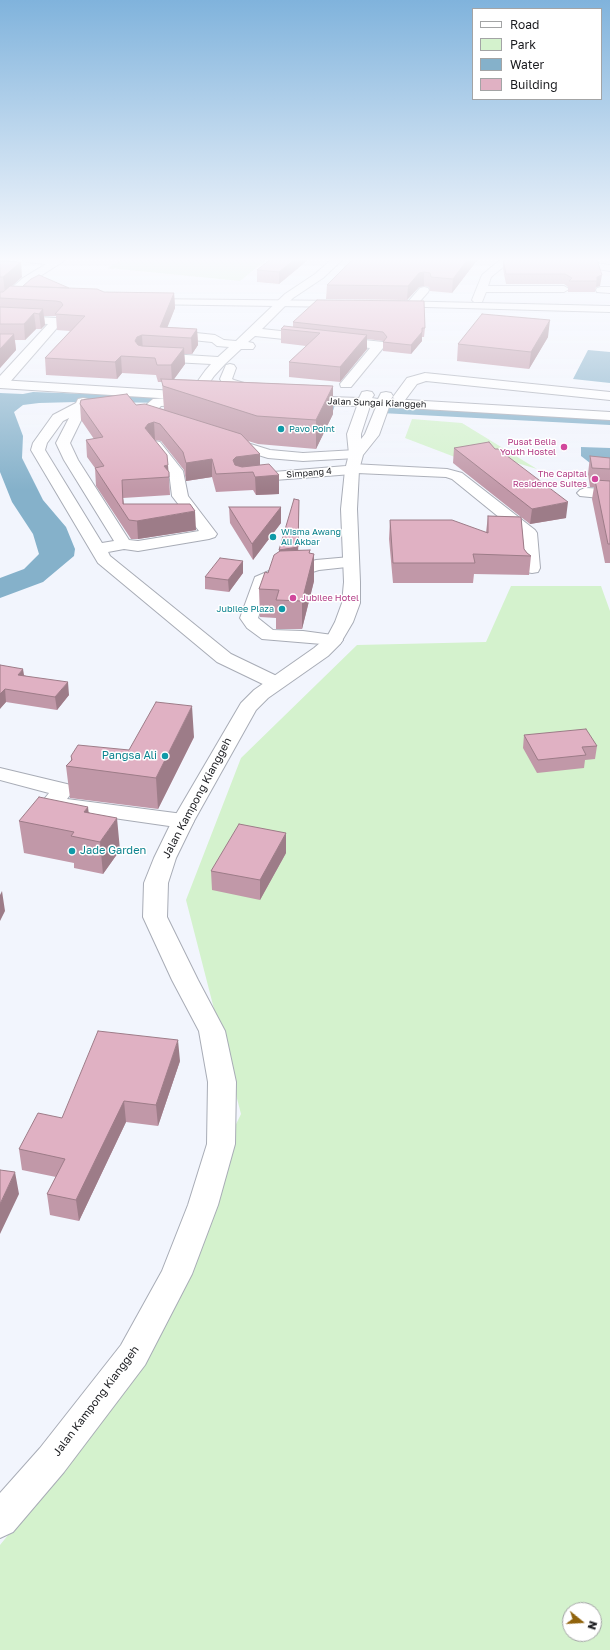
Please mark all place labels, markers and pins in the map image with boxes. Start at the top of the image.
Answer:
marker: Pavo Point [276,424,286,434]
place label: Pavo Point [289,424,335,434]
place label: Pusat Belia Youth Hostel [500,437,556,458]
marker: Pusat Belia Youth Hostel [559,442,569,452]
place label: The Capital Residence Suites [513,469,587,490]
marker: The Capital Residence Suites [590,474,600,484]
place label: Wisma Awang Ali Akbar [281,527,341,548]
marker: Wisma Awang Ali Akbar [268,532,278,542]
marker: Jubilee Hotel [288,593,298,603]
place label: Jubilee Hotel [301,593,359,603]
place label: Jubilee Plaza [217,604,274,614]
marker: Jubilee Plaza [277,604,287,614]
place label: Pangsa Ali [102,749,157,763]
marker: Pangsa Ali [160,751,170,761]
place label: Jade Garden [80,844,146,858]
marker: Jade Garden [67,846,77,856]

